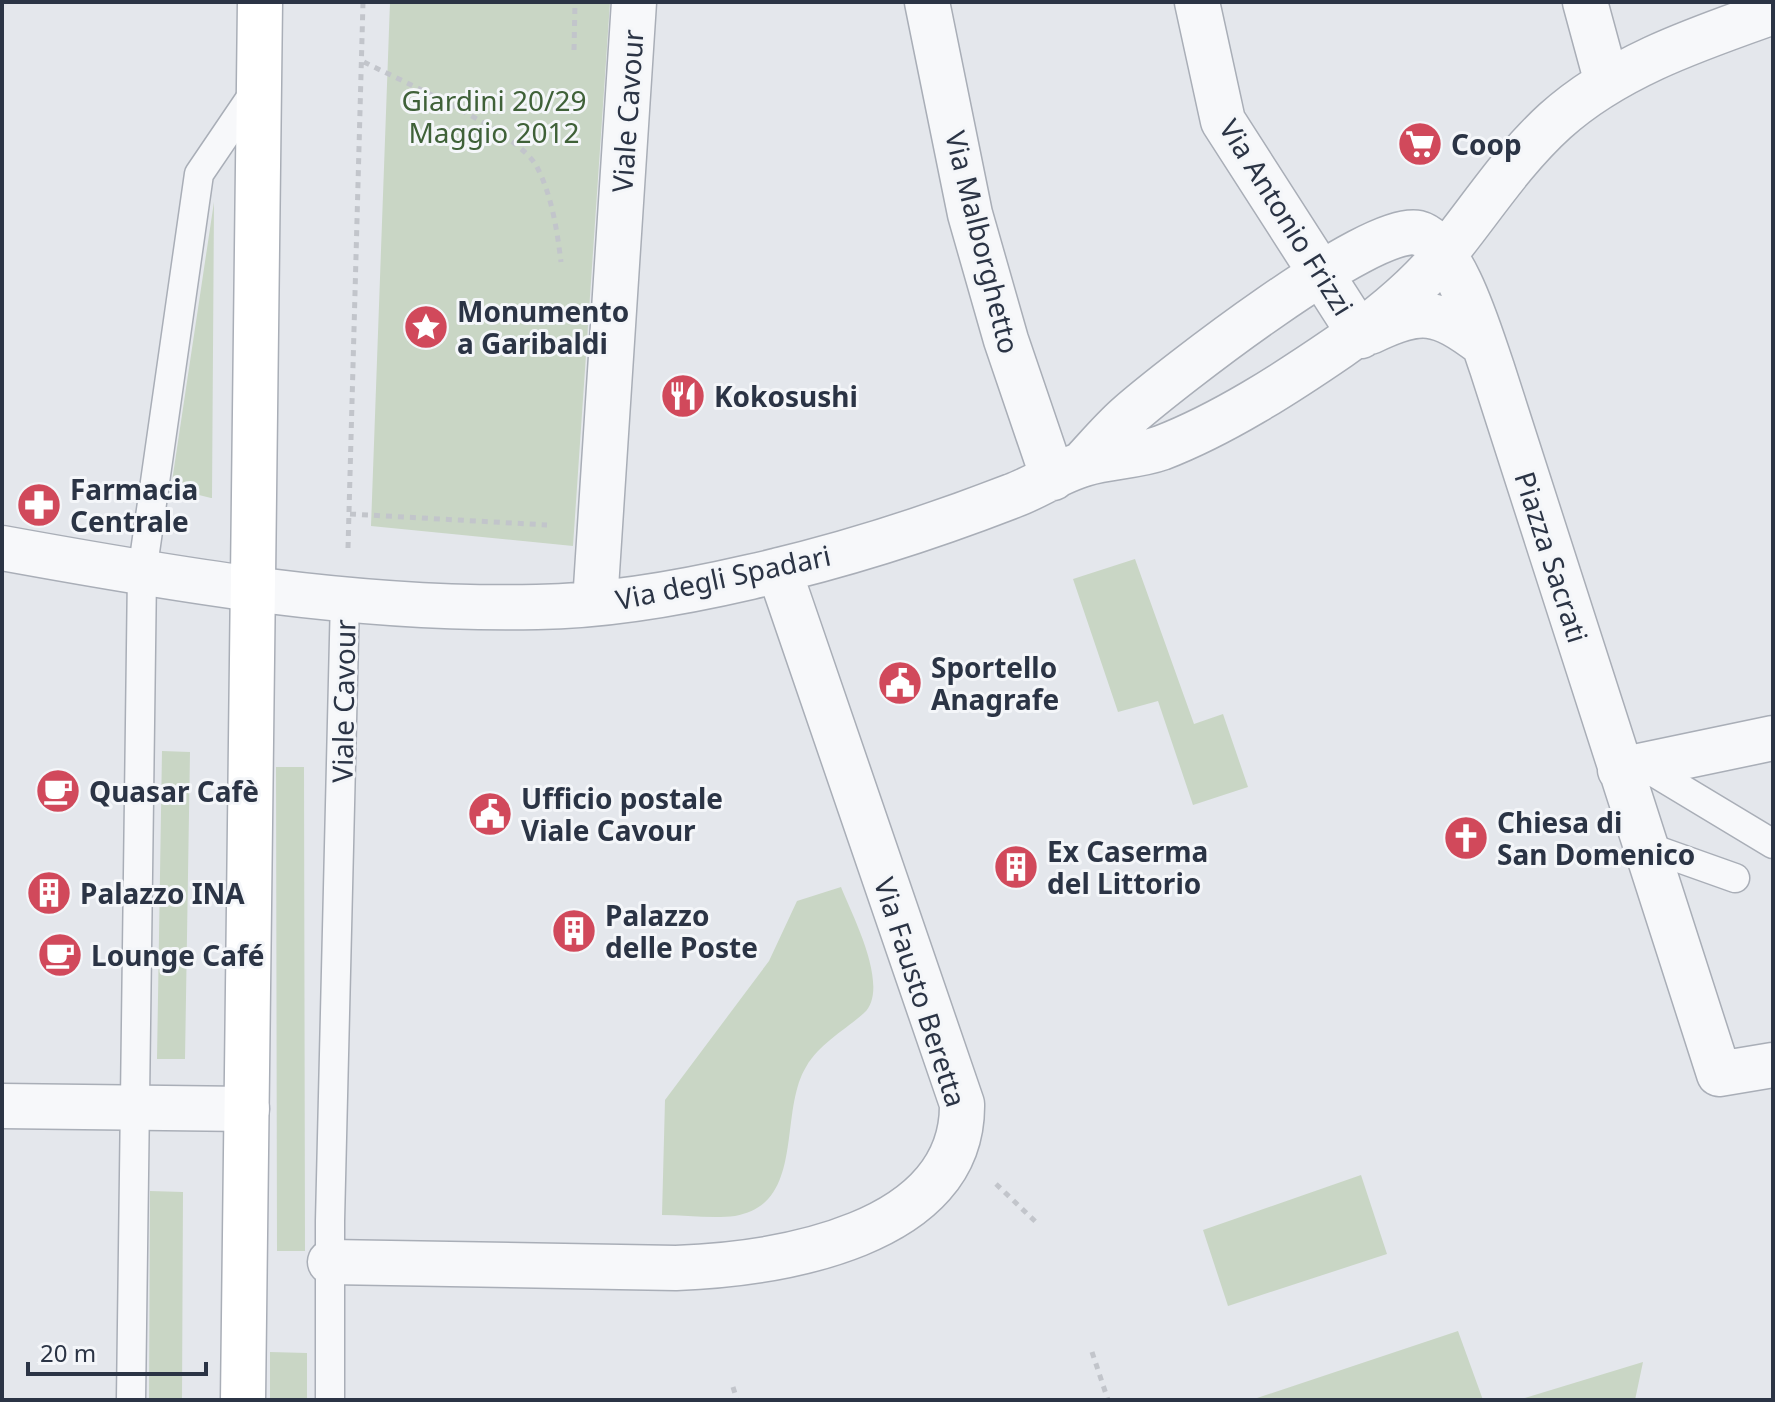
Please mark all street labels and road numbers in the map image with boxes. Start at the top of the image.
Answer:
street label: Viale Cavour [602,28,652,194]
street label: Via Antonio Frizzi [1211,112,1363,322]
street label: Via Malborghetto [937,127,1029,357]
street label: Piazza Sacrati [1506,467,1598,647]
street label: Via degli Spadari [612,536,834,618]
street label: Viale Cavour [323,619,363,783]
street label: Via Fausto Beretta [866,872,976,1112]

